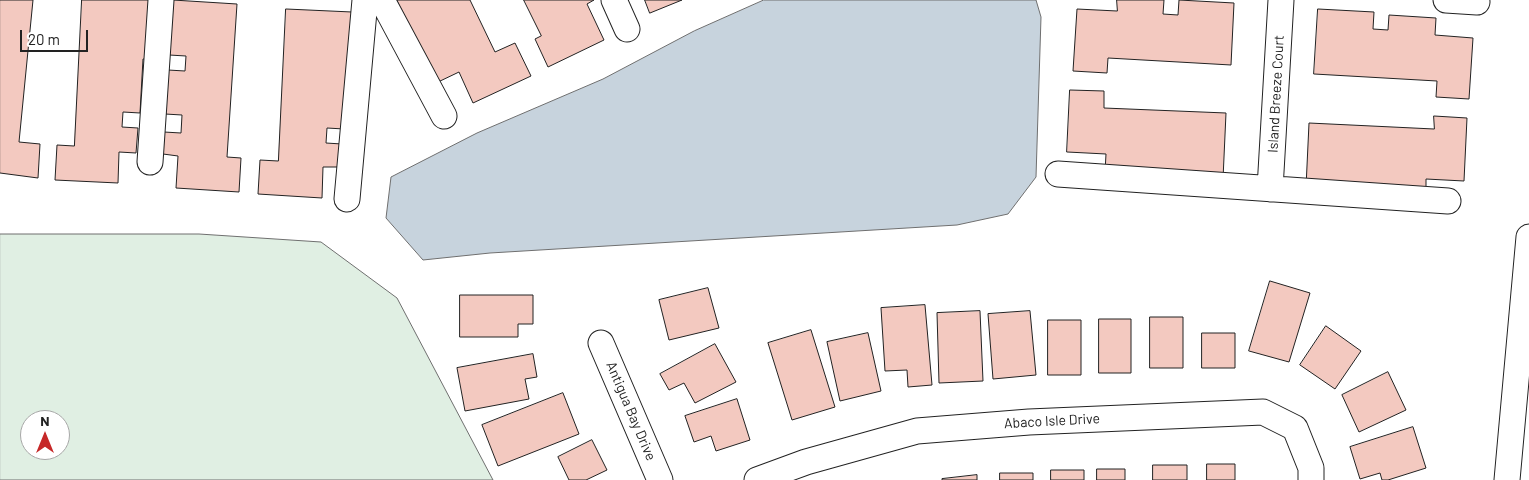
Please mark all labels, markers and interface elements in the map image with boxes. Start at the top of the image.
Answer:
scale bar [22,20,90,52]
text: 20 m [28,30,60,48]
street label: Island Breeze Court [1265,35,1287,153]
street label: Antigua Bay Drive [603,359,659,463]
north arrow [20,410,70,460]
street label: Abaco Isle Drive [1004,410,1100,432]
text: N [40,412,50,429]

